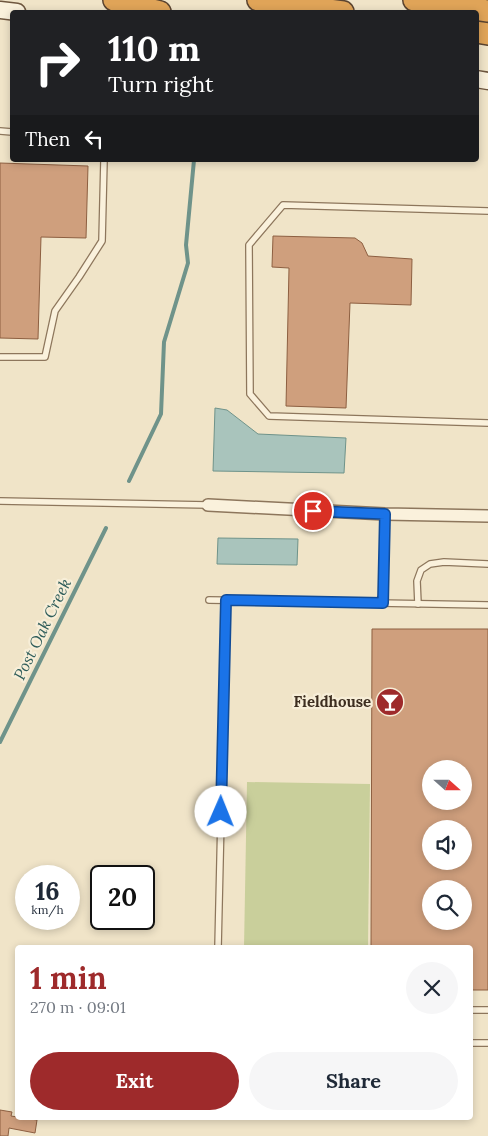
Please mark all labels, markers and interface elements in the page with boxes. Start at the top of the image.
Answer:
text: 110 m [108,26,200,71]
icon: right [25,30,90,95]
text: Turn right [108,70,213,98]
icon: left [80,125,108,153]
text: Then [25,127,70,151]
pin [292,490,334,532]
icon: arrive [299,497,327,525]
water label: Post Oak Creek [9,575,75,683]
bar icon: Fieldhouse [375,687,405,717]
place label: Fieldhouse [294,692,371,711]
north arrow [422,760,472,810]
map controls [422,760,472,930]
position arrow [194,785,246,837]
button: sound [422,820,472,870]
speed limit sign: 20 [90,865,155,930]
text: 16 [35,875,60,907]
button: search [422,880,472,930]
text: km/h [31,902,64,917]
text: 1 min [30,959,107,997]
button: close [406,962,458,1014]
text: 270 m · 09:01 [30,997,126,1017]
button: Exit [30,1052,239,1110]
button: Share [249,1052,458,1110]

